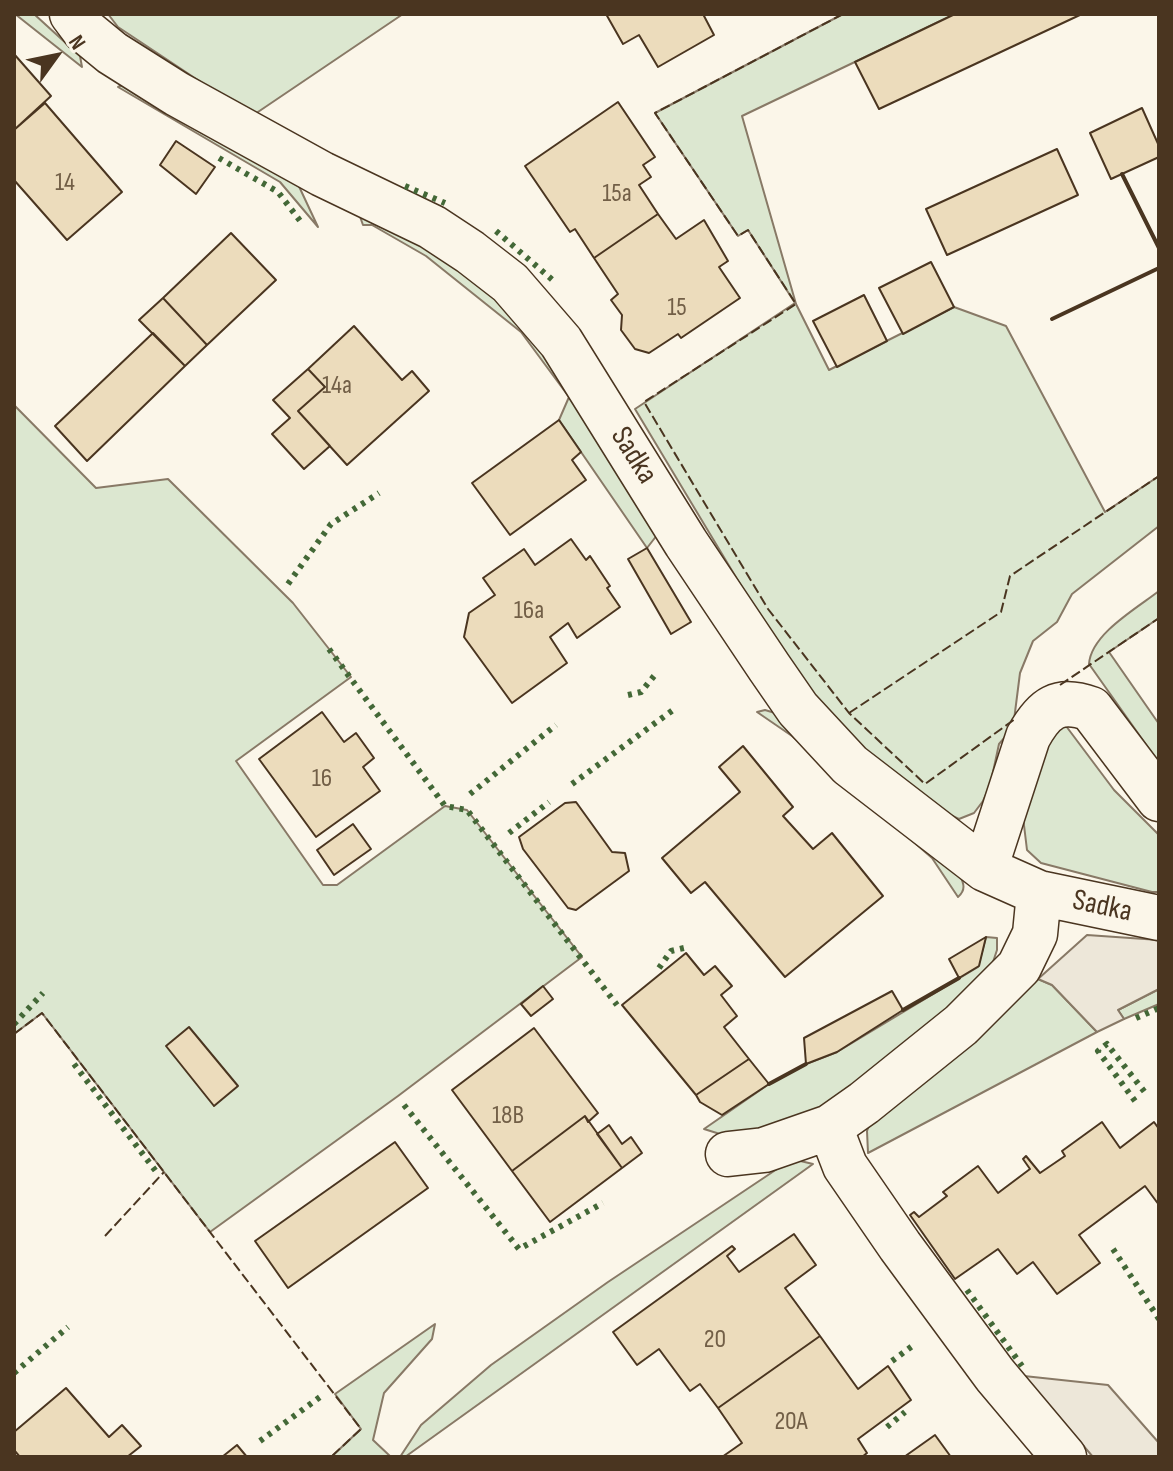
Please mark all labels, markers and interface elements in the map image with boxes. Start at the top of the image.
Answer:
north arrow [16,16,96,96]
text: N [62,30,91,55]
house number: 14 [55,167,75,199]
house number: 15a [602,178,632,210]
house number: 15 [667,292,687,324]
house number: 14a [322,370,352,402]
street label: Sadka [602,421,664,491]
house number: 16a [514,595,544,627]
house number: 16 [312,763,332,795]
street label: Sadka [1069,883,1135,931]
house number: 18B [492,1100,524,1132]
house number: 20 [704,1324,726,1356]
house number: 20A [774,1406,808,1438]

